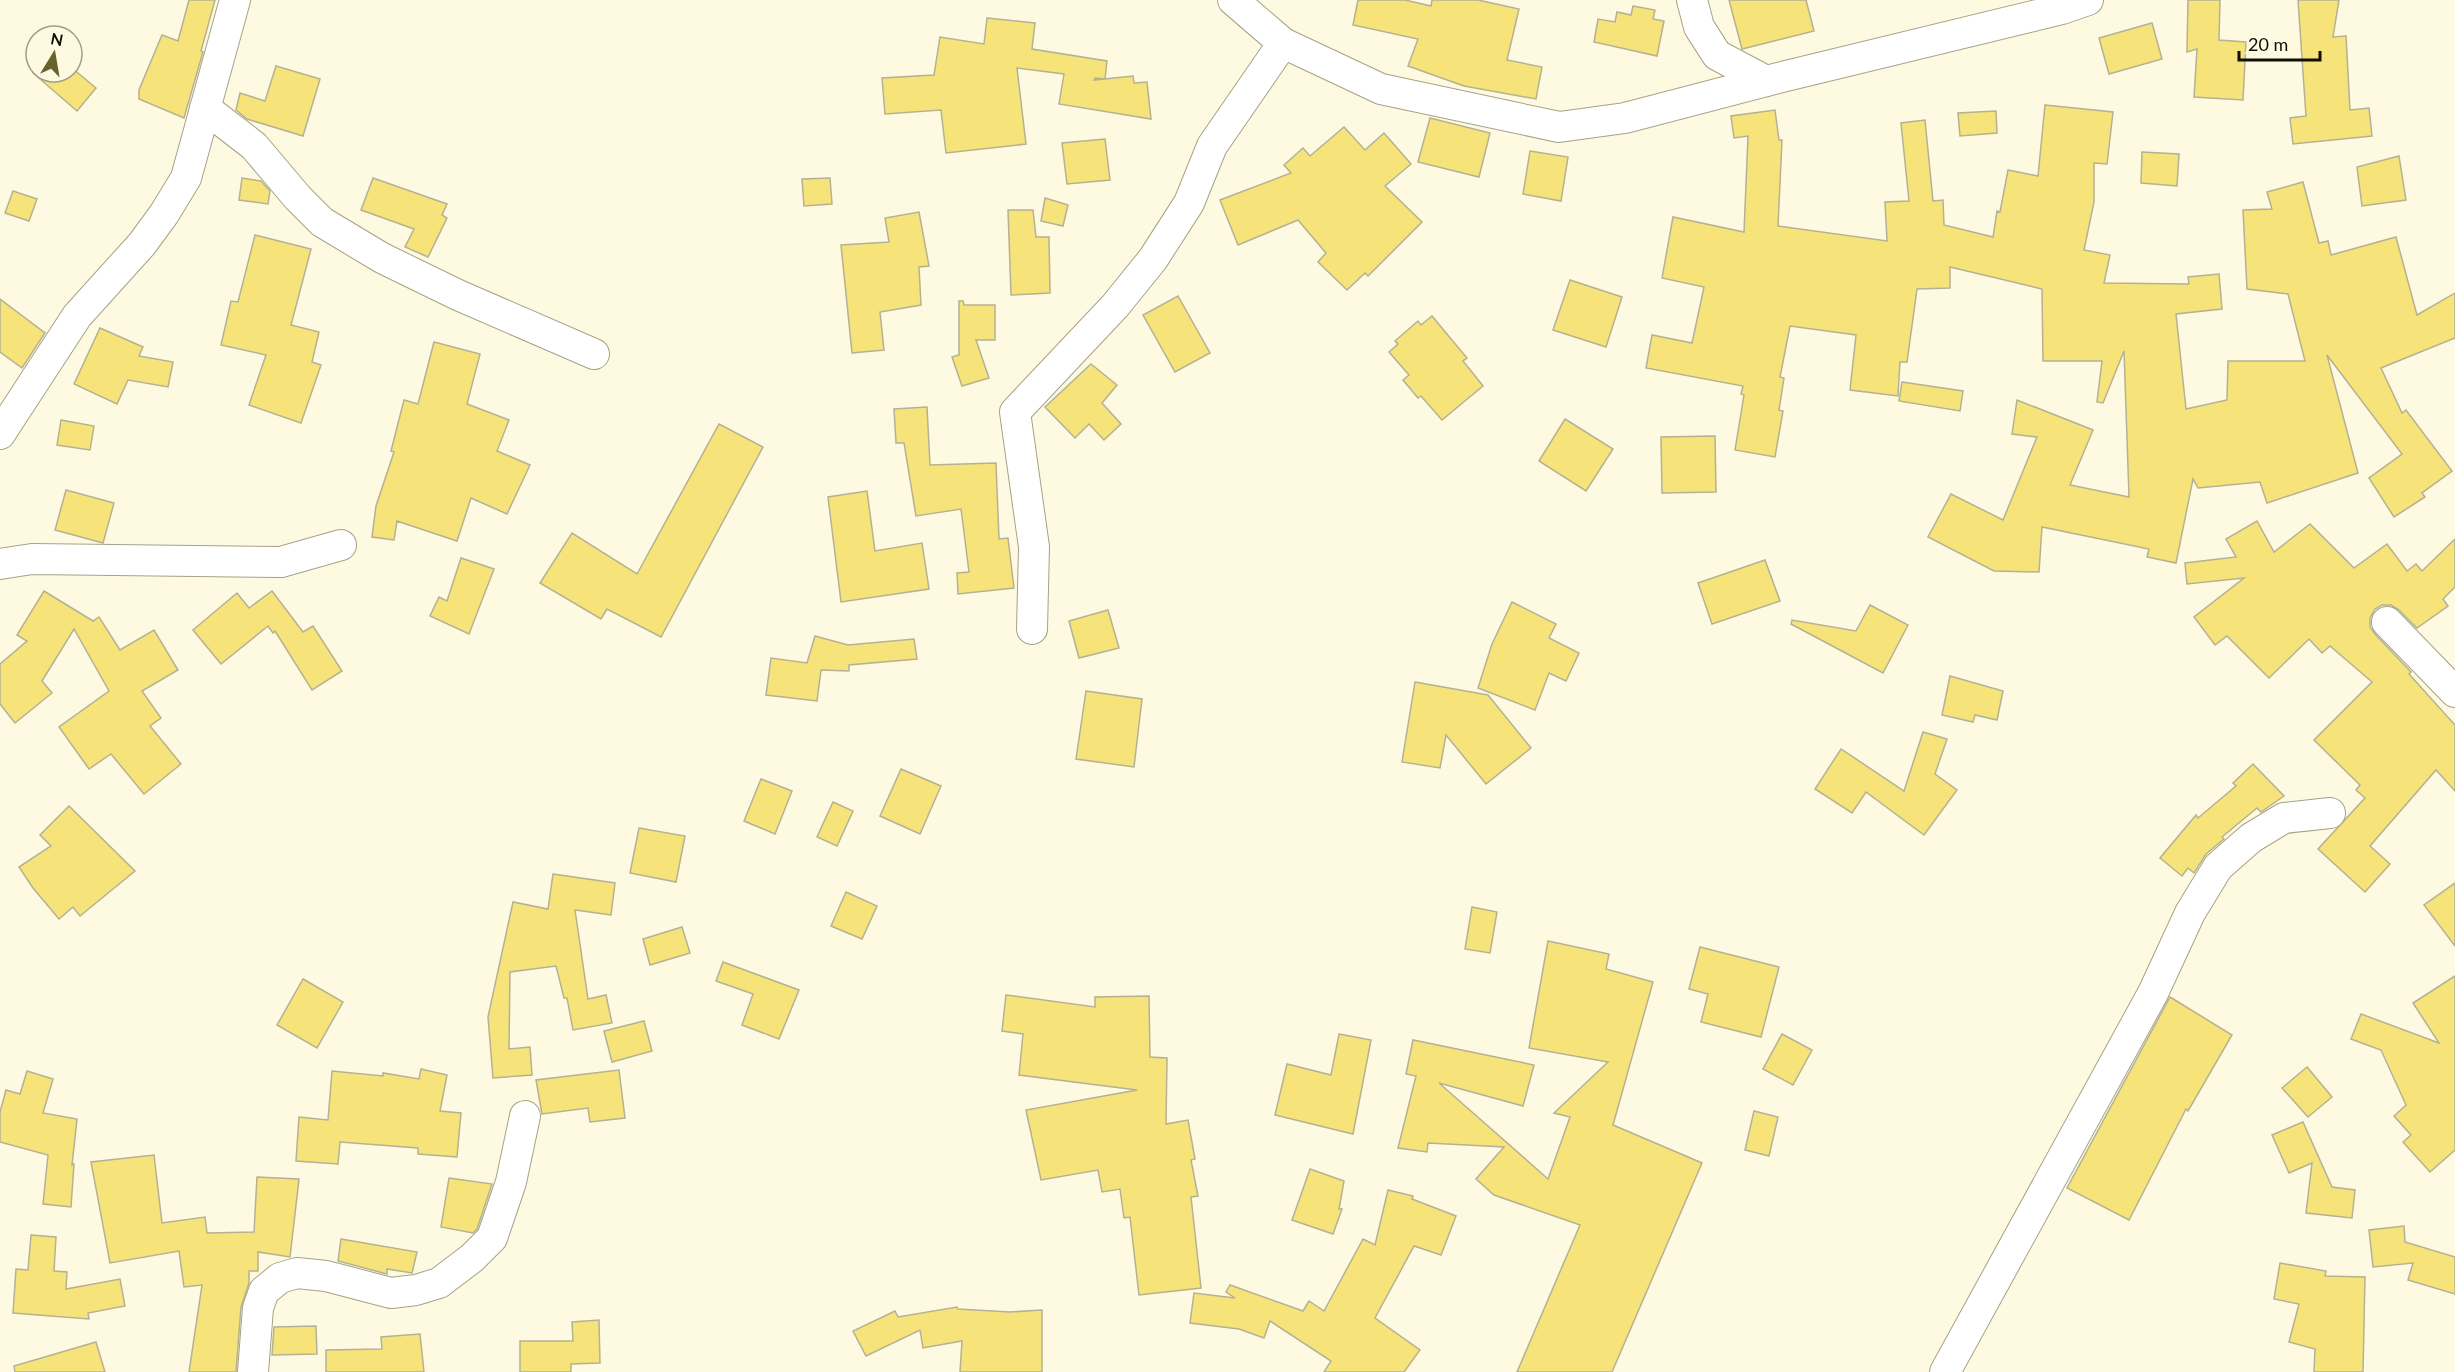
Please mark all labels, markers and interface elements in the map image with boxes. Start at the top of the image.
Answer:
north arrow [24,24,84,84]
scale bar [2239,24,2320,62]
text: N [49,28,65,49]
text: 20 m [2248,33,2288,55]

